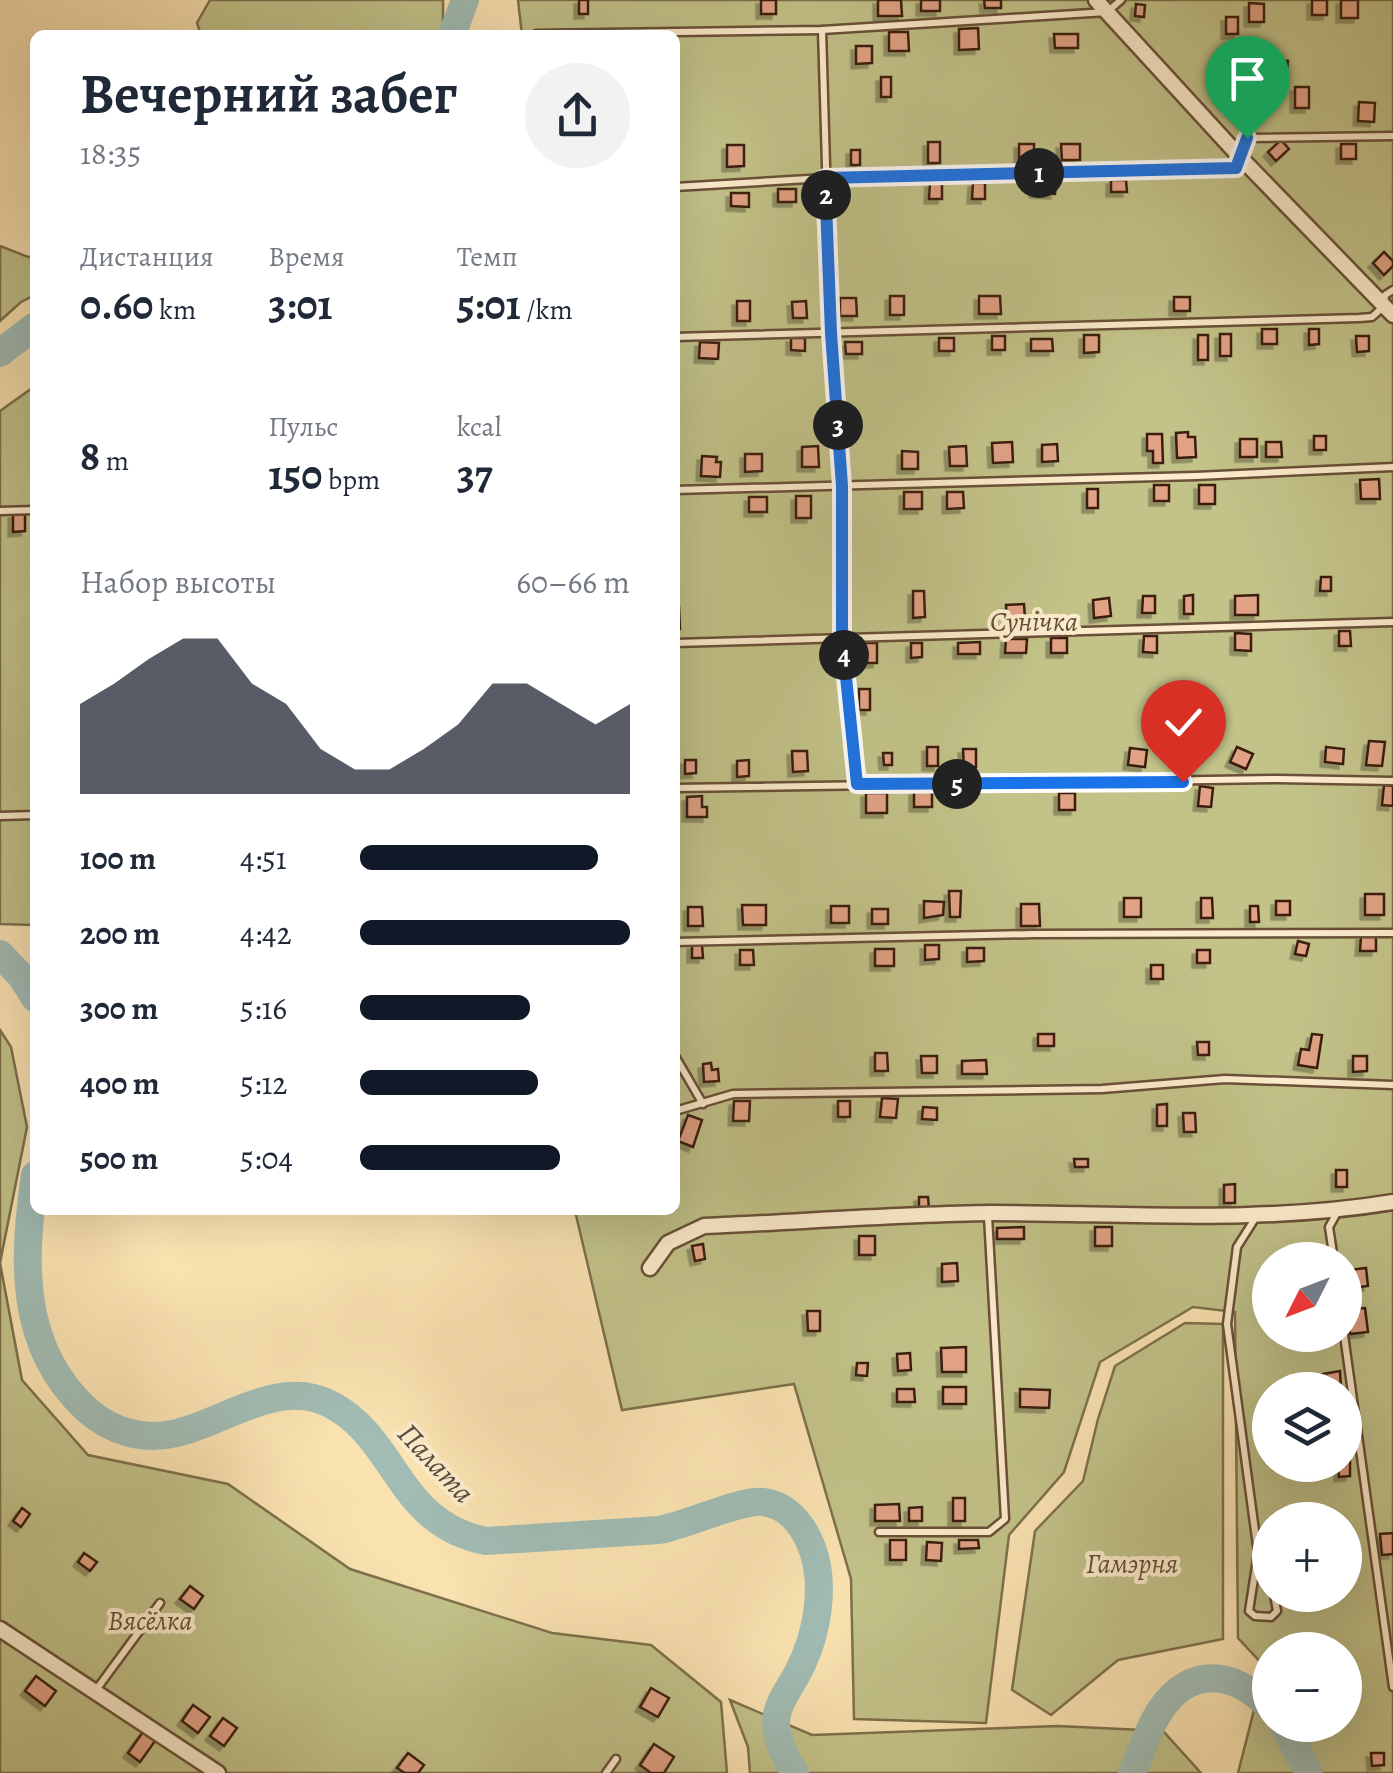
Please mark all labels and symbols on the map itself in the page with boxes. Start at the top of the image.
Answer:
pin [1205,36,1290,139]
pin: 1 [1014,148,1064,198]
pin: 2 [801,170,851,220]
pin: 3 [813,400,863,450]
park label: Сунічка [990,603,1078,641]
pin: 4 [819,630,869,680]
pin [1141,680,1226,783]
pin: 5 [932,759,982,809]
north arrow [1252,1242,1362,1352]
water label: Палата [389,1414,483,1512]
park label: Гамэрня [1086,1545,1178,1583]
park label: Вясёлка [108,1602,192,1640]

